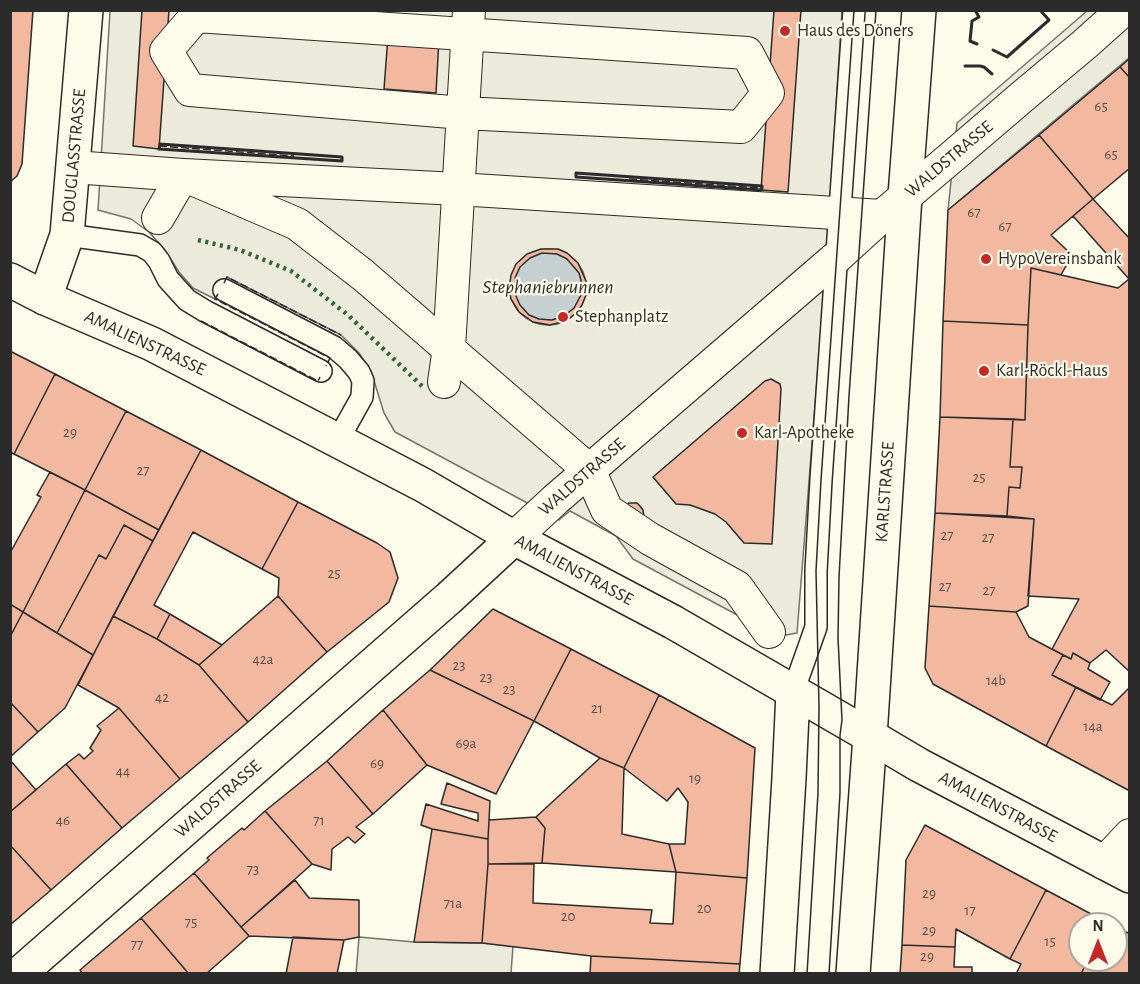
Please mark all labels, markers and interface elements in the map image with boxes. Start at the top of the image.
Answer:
place label: Haus des Döners [797,20,914,42]
marker: Haus des Döners [778,24,792,38]
street label: DOUGLASSTRASSE [57,88,91,224]
house number: 65 [1094,97,1108,115]
street label: WALDSTRASSE [901,116,997,202]
house number: 65 [1104,145,1118,163]
house number: 67 [967,203,981,221]
house number: 67 [998,217,1012,235]
place label: HypoVereinsbank [998,248,1121,270]
marker: HypoVereinsbank [979,252,993,266]
water label: Stephaniebrunnen [482,275,614,299]
street label: AMALIENSTRASSE [81,305,209,381]
place label: Stephanplatz [575,306,668,328]
marker: Stephanplatz [556,310,570,324]
place label: Karl-Röckl-Haus [996,360,1108,382]
marker: Karl-Röckl-Haus [977,364,991,378]
place label: Karl-Apotheke [754,422,854,444]
house number: 29 [63,423,77,441]
marker: Karl-Apotheke [735,426,749,440]
street label: WALDSTRASSE [534,433,630,521]
street label: KARLSTRASSE [871,441,899,543]
house number: 27 [136,461,150,479]
house number: 25 [972,468,986,486]
house number: 27 [940,526,954,544]
house number: 27 [981,528,995,546]
street label: AMALIENSTRASSE [511,530,637,610]
house number: 25 [327,564,341,582]
house number: 27 [938,577,952,595]
house number: 27 [982,581,996,599]
house number: 42a [253,650,273,668]
house number: 23 [452,656,466,674]
house number: 23 [479,668,493,686]
house number: 14b [986,671,1006,689]
house number: 23 [502,680,516,698]
house number: 42 [155,688,169,706]
house number: 21 [591,699,603,717]
house number: 14a [1083,717,1103,735]
house number: 69a [455,734,477,752]
house number: 69 [370,754,384,772]
street label: WALDSTRASSE [170,755,266,843]
house number: 44 [116,762,130,780]
street label: AMALIENSTRASSE [935,767,1061,847]
house number: 19 [689,769,701,787]
house number: 46 [56,811,70,829]
house number: 71 [313,811,325,829]
house number: 73 [247,860,259,878]
house number: 29 [922,884,936,902]
house number: 71a [444,894,462,912]
house number: 20 [697,899,711,917]
house number: 17 [964,901,976,919]
house number: 20 [561,907,575,925]
north arrow [1068,912,1128,972]
house number: 75 [185,913,197,931]
text: N [1092,918,1104,934]
house number: 29 [922,921,936,939]
house number: 15 [1044,932,1056,950]
house number: 77 [131,935,143,953]
house number: 29 [920,947,934,965]

